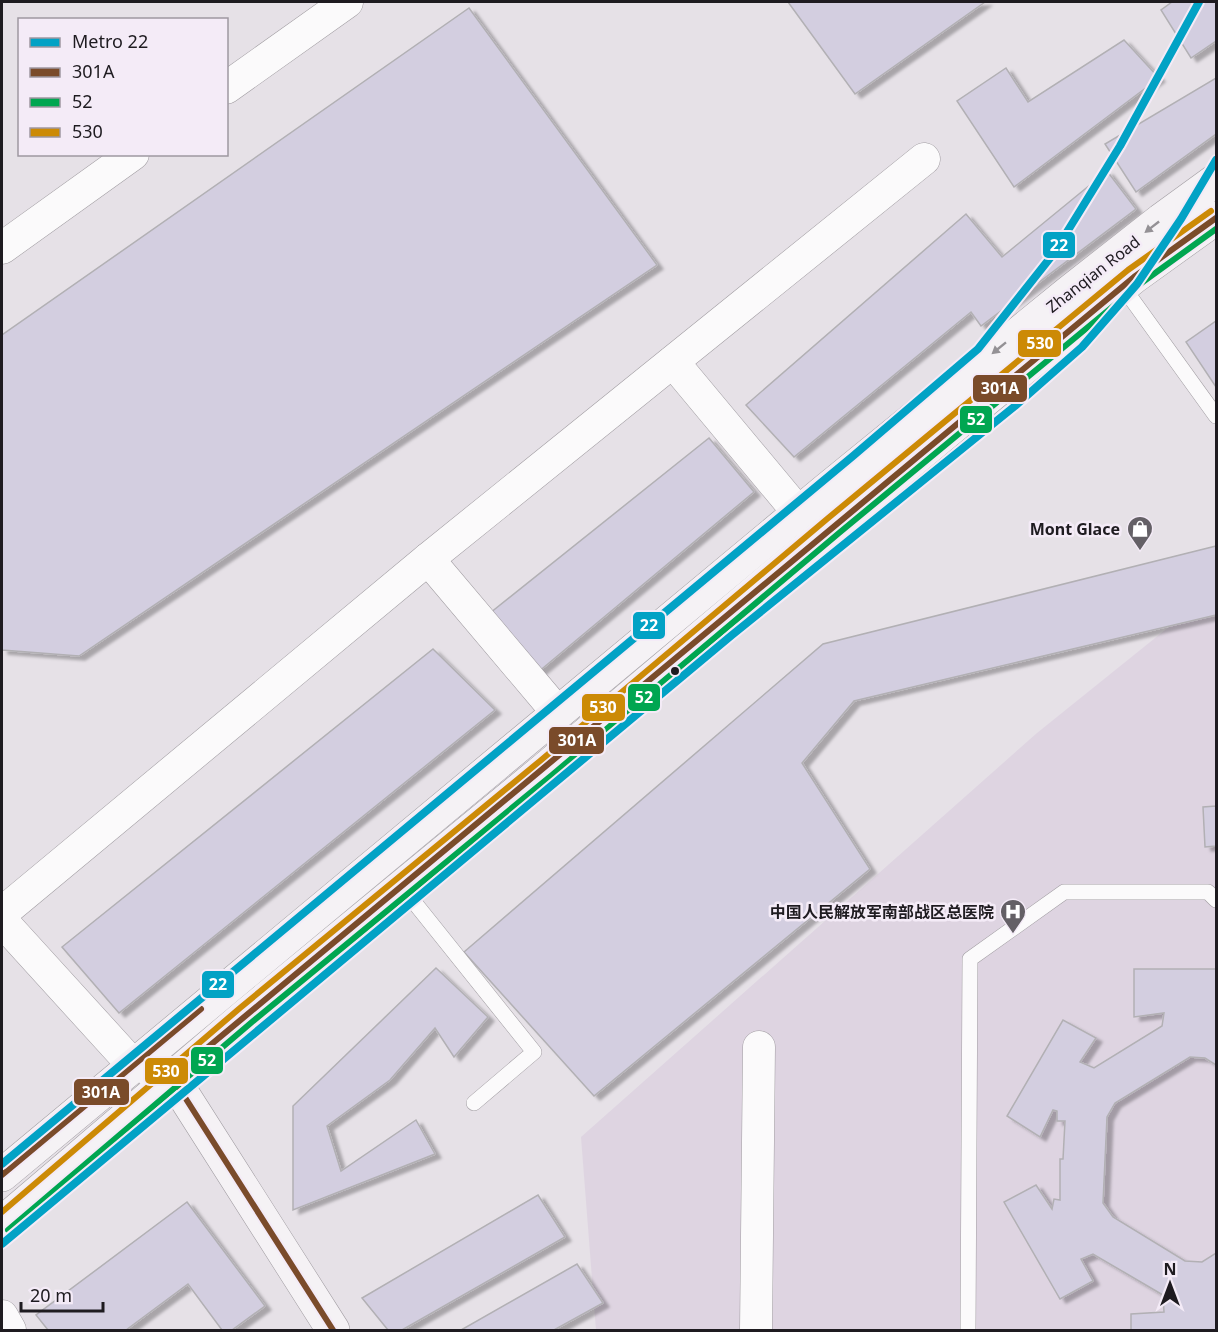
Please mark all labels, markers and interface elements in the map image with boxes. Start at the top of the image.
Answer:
legend [18,18,228,156]
text: Metro 22 [72,29,148,53]
text: 301A [72,59,115,83]
text: 52 [72,89,93,113]
text: 530 [72,119,103,143]
one-way arrow [1145,221,1160,233]
street label: Zhanqian Road [1042,230,1144,318]
line badge: 22 [1042,231,1076,259]
text: 22 [1050,234,1068,256]
line badge: 530 [1017,329,1062,358]
text: 530 [1026,332,1054,354]
one-way arrow [992,342,1007,354]
line badge: 301A [972,374,1028,403]
text: 301A [981,377,1020,399]
line badge: 52 [959,405,993,434]
text: 52 [967,408,985,430]
shop icon: Mont Glace [1125,514,1155,552]
place label: Mont Glace [1030,518,1120,540]
line badge: 22 [632,611,666,640]
text: 22 [640,614,658,636]
unlabelled marker [669,665,681,677]
line badge: 52 [627,683,661,712]
text: 52 [635,686,653,708]
line badge: 530 [581,693,626,722]
text: 530 [589,696,617,718]
line badge: 301A [548,726,605,755]
text: 301A [558,729,597,751]
hospital icon: 中国人民解放军南部战区总医院 [998,897,1028,935]
place label: 中国人民解放军南部战区总医院 [770,901,994,923]
line badge: 22 [201,970,235,999]
text: 22 [209,973,227,995]
line badge: 52 [190,1046,224,1075]
text: 52 [198,1049,216,1071]
line badge: 530 [144,1057,189,1085]
text: 530 [152,1060,180,1082]
line badge: 301A [73,1078,130,1106]
text: 301A [82,1081,121,1103]
north arrow [1140,1254,1200,1314]
text: N [1163,1258,1177,1280]
scale bar [21,1275,104,1313]
text: 20 m [30,1283,72,1307]

